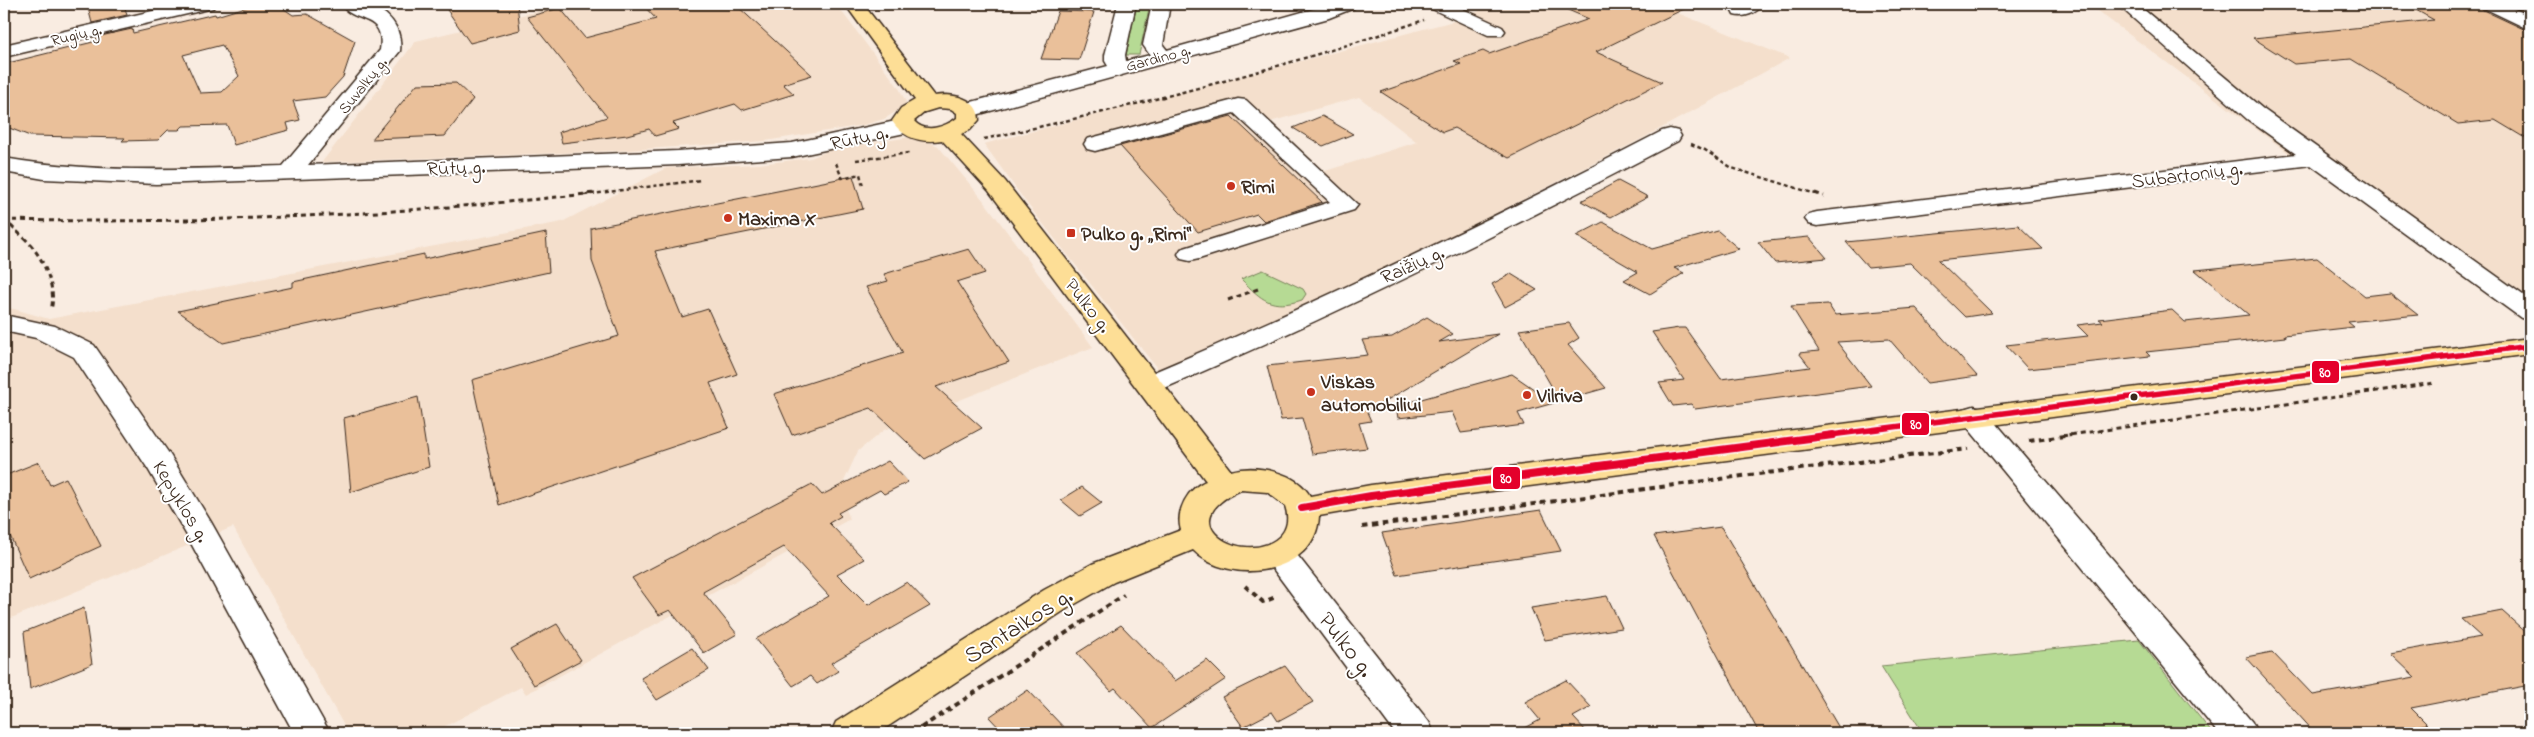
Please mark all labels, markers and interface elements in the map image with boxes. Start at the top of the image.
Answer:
street label: Rugių g. [49,18,104,53]
street label: Gardino g. [1123,39,1194,79]
street label: Suvalkų g. [333,52,394,120]
street label: Rūtų g. [828,119,891,161]
street label: Rūtų g. [426,154,486,186]
street label: Subartonių g. [2130,155,2245,199]
place label: Rimi [1241,174,1275,203]
marker: Rimi [1225,180,1237,192]
place label: Maxima X [738,206,817,235]
marker: Maxima X [722,212,734,224]
place label: Pulko g. „Rimi“ [1081,221,1192,251]
marker: Pulko g. „Rimi“ [1065,227,1077,239]
street label: Raižių g. [1377,239,1450,294]
street label: Pulko g. [1056,273,1118,341]
line badge: 80 [2311,360,2340,384]
text: 80 [2318,363,2331,384]
place label: Viskas automobiliui [1320,369,1422,421]
place label: Vilriva [1536,383,1583,412]
marker: Viskas automobiliui [1305,386,1317,398]
marker: Vilriva [1521,389,1533,401]
unlabelled marker [2129,392,2139,402]
line badge: 80 [1901,412,1930,436]
text: 80 [1909,415,1922,436]
street label: Kepyklos g. [143,456,216,549]
line badge: 80 [1492,466,1521,490]
text: 80 [1499,469,1512,490]
street label: Santaikos g. [958,580,1081,674]
street label: Pulko g. [1308,605,1382,686]

